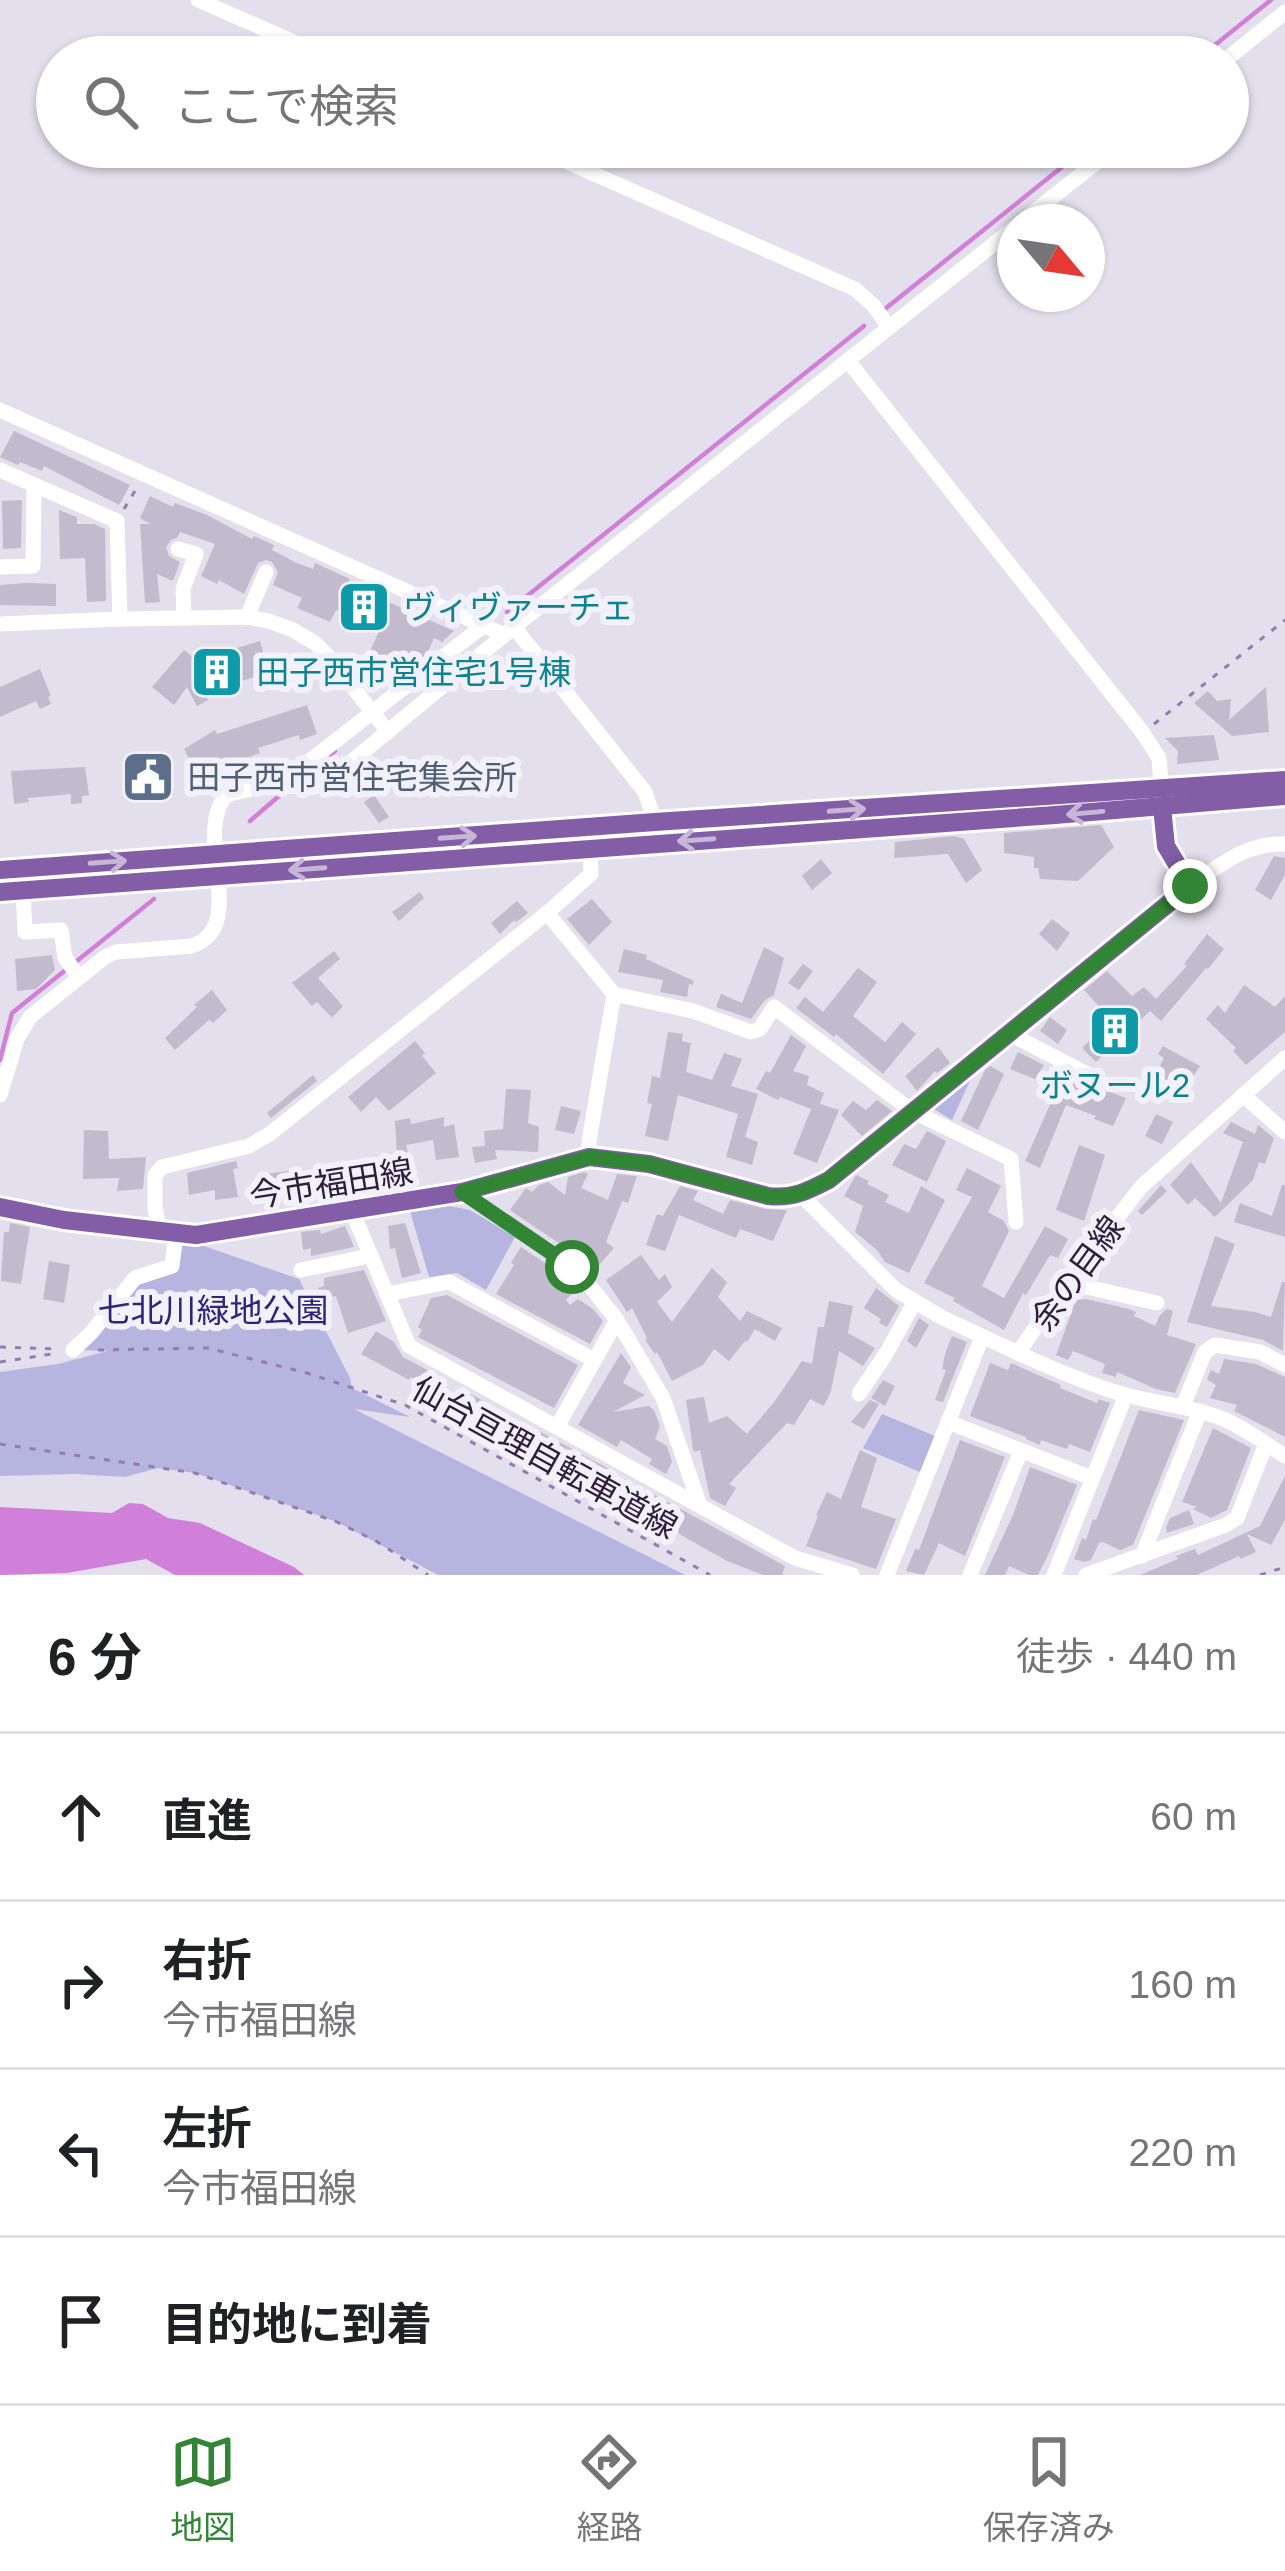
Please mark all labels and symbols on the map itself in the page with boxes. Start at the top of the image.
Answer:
north arrow [997,204,1105,312]
building icon: ヴィヴァーチェ [336,579,392,635]
place label: ヴィヴァーチェ [403,589,634,626]
building icon: 田子西市営住宅1号棟 [189,644,245,700]
place label: 田子西市営住宅1号棟 [256,654,571,691]
public building icon: 田子西市営住宅集会所 [120,749,176,805]
place label: 田子西市営住宅集会所 [187,759,517,796]
one-way arrow [827,798,866,821]
one-way arrow [1066,801,1105,824]
one-way arrow [438,825,477,848]
one-way arrow [677,829,716,852]
one-way arrow [88,851,127,874]
one-way arrow [288,858,327,881]
route end [1163,859,1217,913]
building icon: ボヌール2 [1087,1003,1143,1059]
place label: ボヌール2 [1040,1067,1190,1104]
street label: 今市福田線 [247,1152,415,1215]
street label: 余の目線 [1024,1209,1131,1338]
route start [545,1240,599,1294]
park label: 七北川緑地公園 [98,1292,329,1329]
street label: 仙台亘理自転車道線 [406,1369,684,1546]

